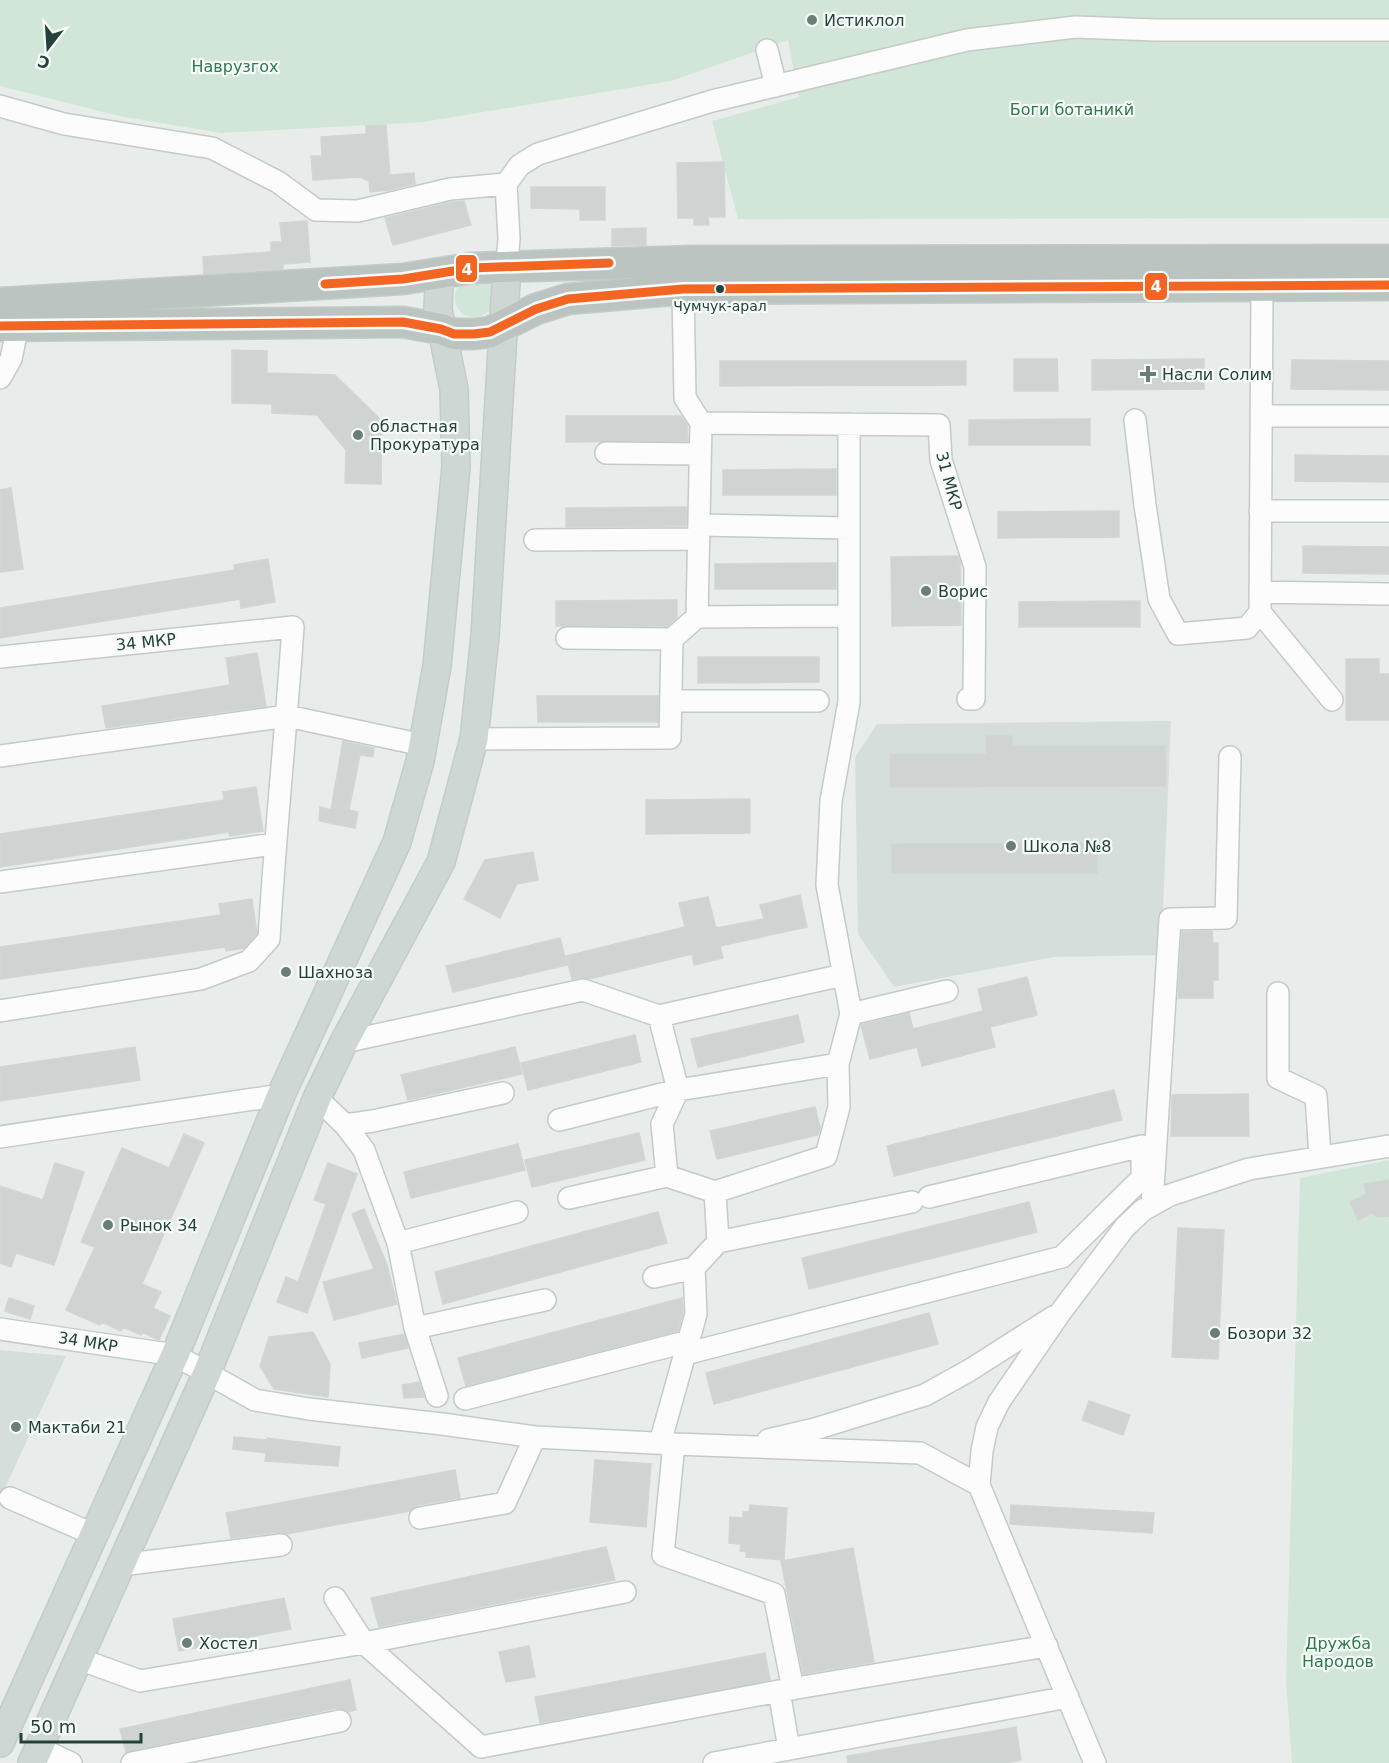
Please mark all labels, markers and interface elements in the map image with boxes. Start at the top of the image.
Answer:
place label: Истиклол [824,11,904,30]
marker: Истиклол [805,13,819,27]
north arrow [18,18,78,78]
text: С [35,51,52,73]
park label: Наврузгох [191,57,279,76]
park label: Боги ботаникй [1010,100,1134,119]
line badge: 4 [455,254,478,283]
text: 4 [461,260,473,279]
line badge: 4 [1144,272,1168,301]
text: 4 [1150,277,1162,296]
marker: Чумчук-арал [714,283,726,295]
place label: Чумчук-арал [673,298,767,314]
marker: Насли Солим [1139,365,1157,383]
place label: Насли Солим [1162,365,1272,384]
place label: областная Прокуратура [370,417,480,454]
marker: областная Прокуратура [351,428,365,442]
street label: 31 МКР [932,449,966,513]
place label: Ворис [938,582,988,601]
marker: Ворис [919,584,933,598]
street label: 34 МКР [115,629,177,655]
place label: Школа №8 [1023,837,1112,856]
marker: Школа №8 [1004,839,1018,853]
place label: Шахноза [298,963,373,982]
marker: Шахноза [279,965,293,979]
place label: Рынок 34 [120,1216,198,1235]
marker: Рынок 34 [101,1218,115,1232]
place label: Бозори 32 [1227,1324,1312,1343]
marker: Бозори 32 [1208,1326,1222,1340]
street label: 34 МКР [57,1328,120,1356]
place label: Мактаби 21 [28,1418,126,1437]
marker: Мактаби 21 [9,1420,23,1434]
place label: Хостел [199,1634,258,1653]
park label: Дружба Народов [1302,1634,1374,1671]
marker: Хостел [180,1636,194,1650]
scale bar [21,1706,141,1744]
text: 50 m [30,1716,76,1737]

